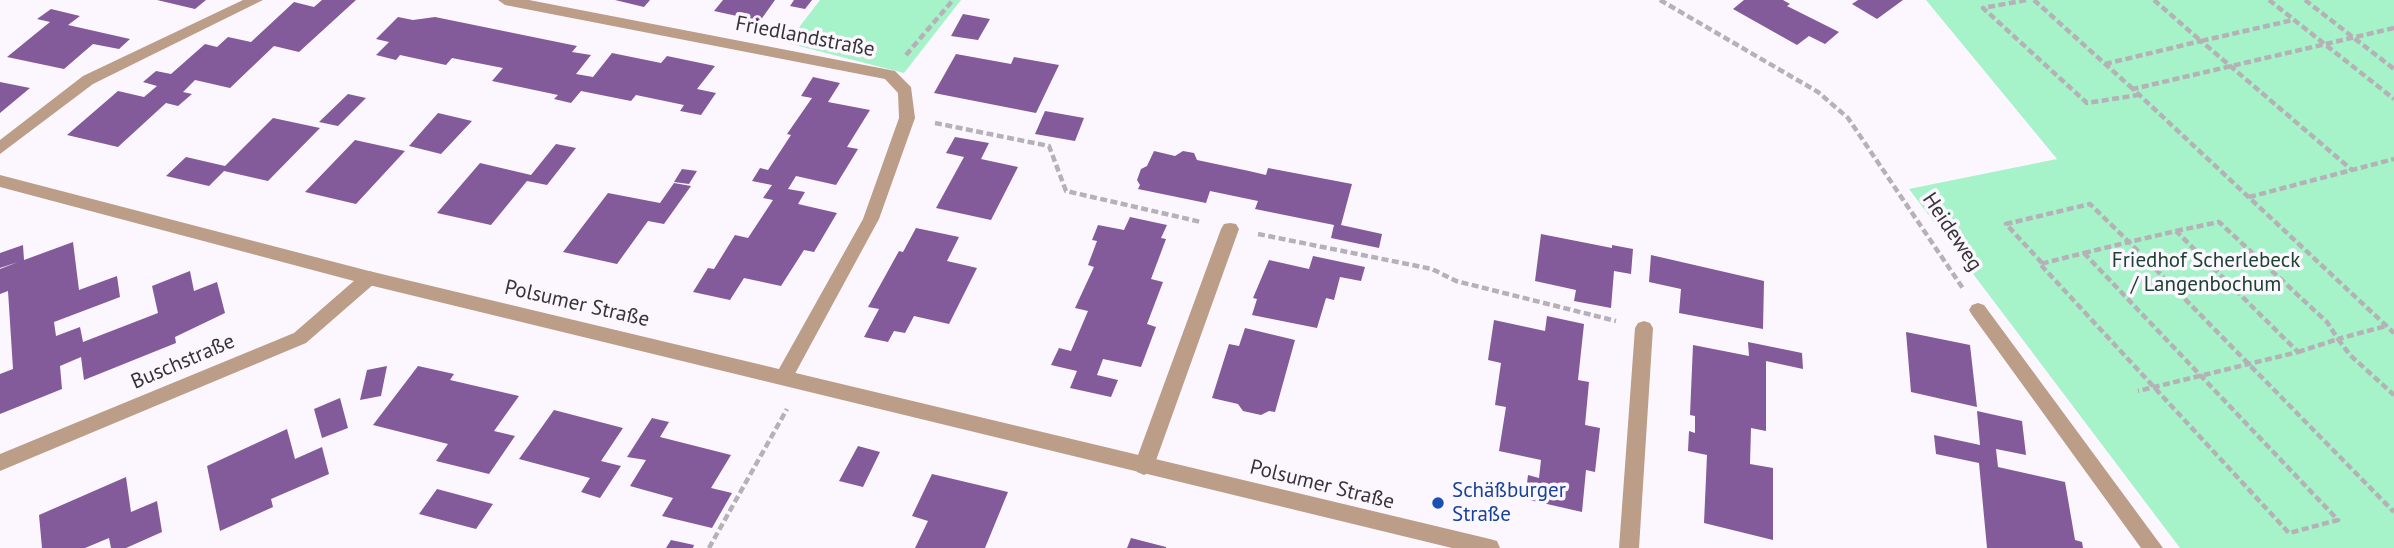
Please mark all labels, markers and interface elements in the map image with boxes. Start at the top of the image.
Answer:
street label: Friedlandstraße [733,11,877,63]
street label: Heideweg [1917,188,1987,276]
park label: Friedhof Scherlebeck / Langenbochum [2112,248,2300,298]
street label: Polsumer Straße [502,275,652,333]
street label: Buschstraße [127,329,239,395]
street label: Polsumer Straße [1247,455,1397,515]
place label: Schäßburger Straße [1452,478,1566,528]
marker: Schäßburger Straße [1430,495,1446,511]

